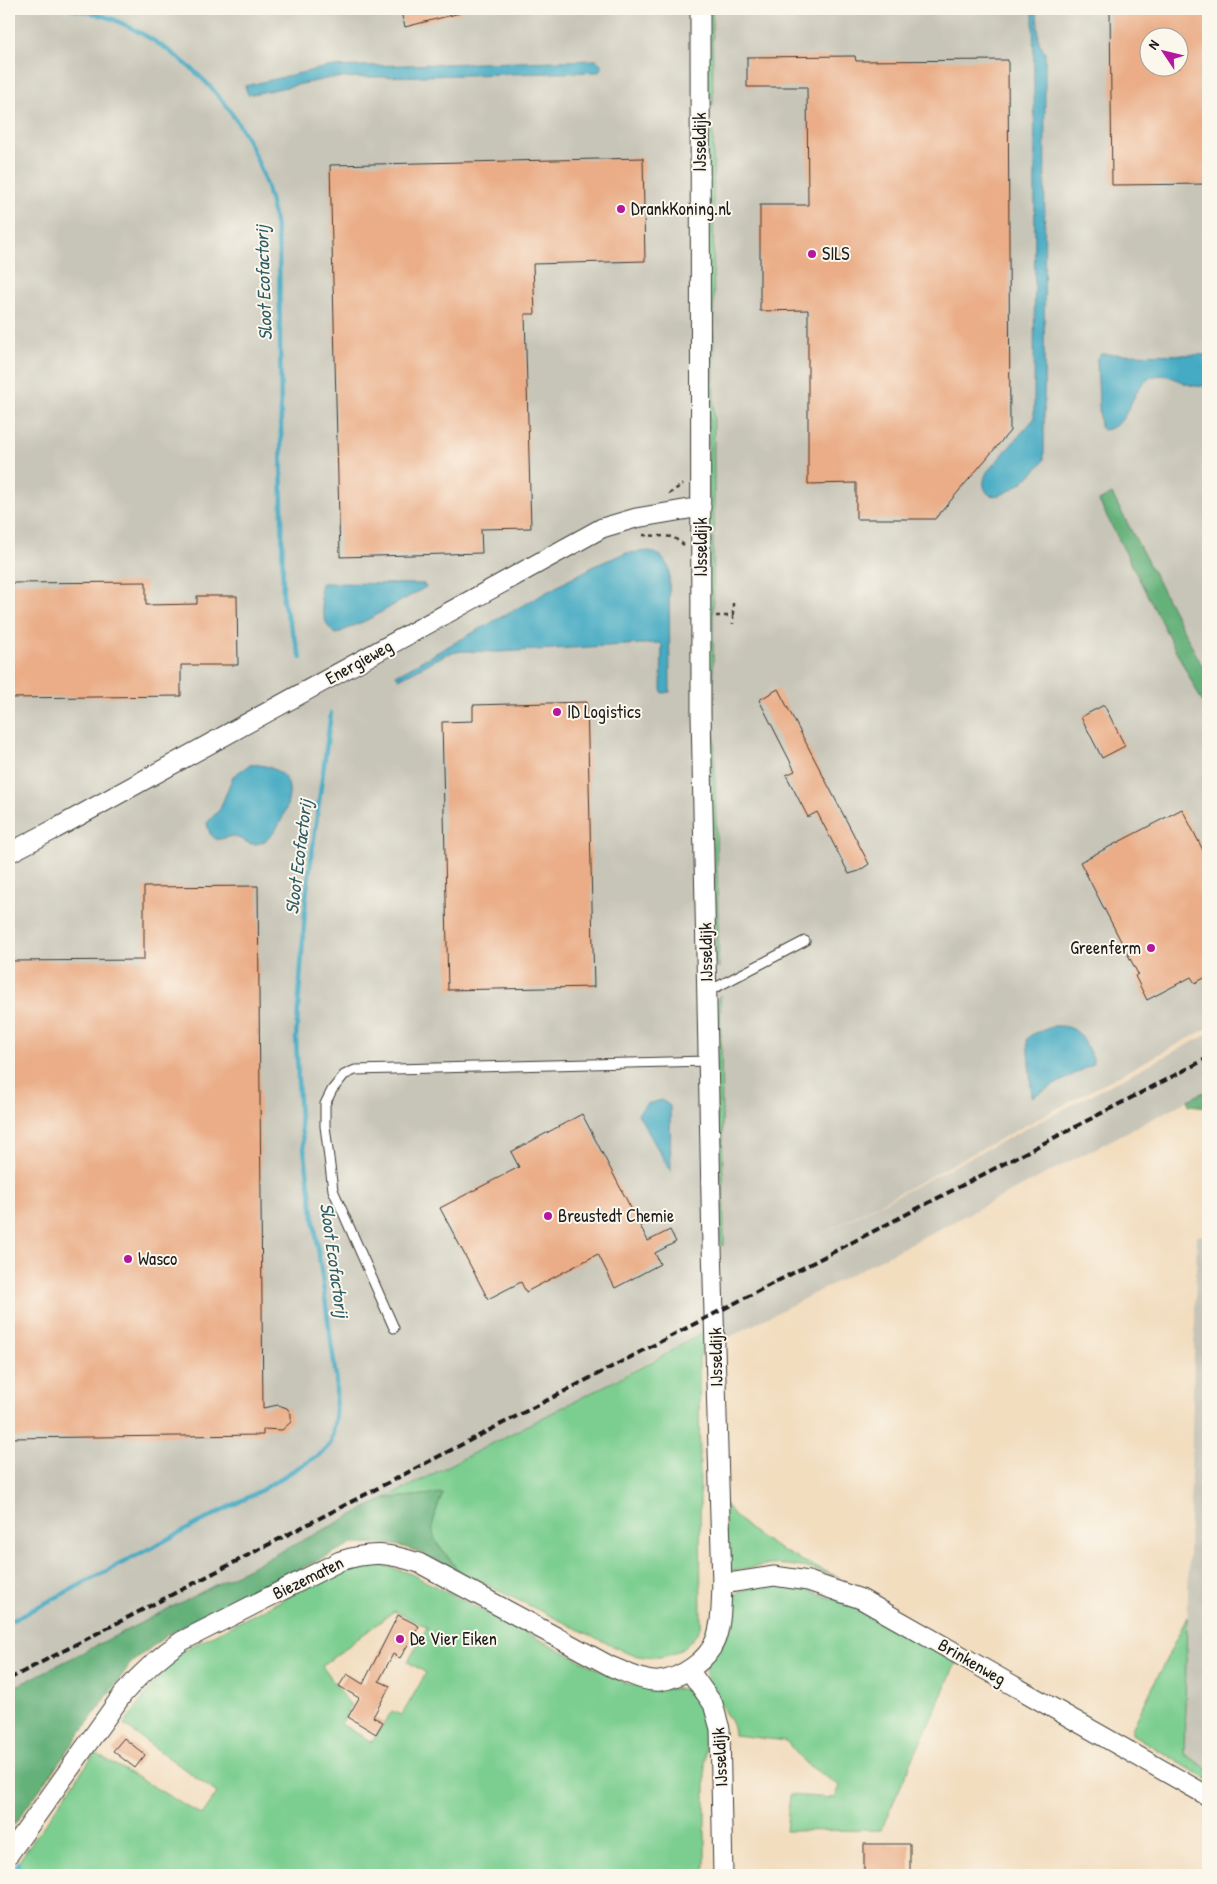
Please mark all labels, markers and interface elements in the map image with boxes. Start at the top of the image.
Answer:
north arrow [1140,28,1190,78]
text: N [1143,35,1163,53]
street label: IJsseldijk [687,112,712,172]
place label: DrankKoning.nl [631,196,731,221]
marker: DrankKoning.nl [615,203,627,215]
water label: Sloot Ecofactorij [248,223,278,341]
place label: SILS [822,241,849,266]
marker: SILS [806,248,818,260]
street label: IJsseldijk [688,517,713,577]
street label: Energieweg [321,633,397,690]
place label: ID Logistics [567,699,641,724]
marker: ID Logistics [551,706,563,718]
water label: Sloot Ecofactorij [278,797,318,916]
street label: IJsseldijk [692,922,719,982]
place label: Greenferm [1070,935,1141,960]
marker: Greenferm [1145,942,1157,954]
water label: Sloot Ecofactorij [314,1201,356,1320]
place label: Breustedt Chemie [558,1203,674,1228]
marker: Breustedt Chemie [542,1210,554,1222]
place label: Wasco [138,1246,177,1271]
marker: Wasco [122,1253,134,1265]
street label: IJsseldijk [702,1327,729,1387]
street label: Biezematen [268,1550,347,1605]
place label: De Vier Eiken [410,1626,497,1651]
street label: Brinkenweg [934,1632,1011,1691]
marker: De Vier Eiken [394,1633,406,1645]
street label: IJsseldijk [705,1726,734,1787]

